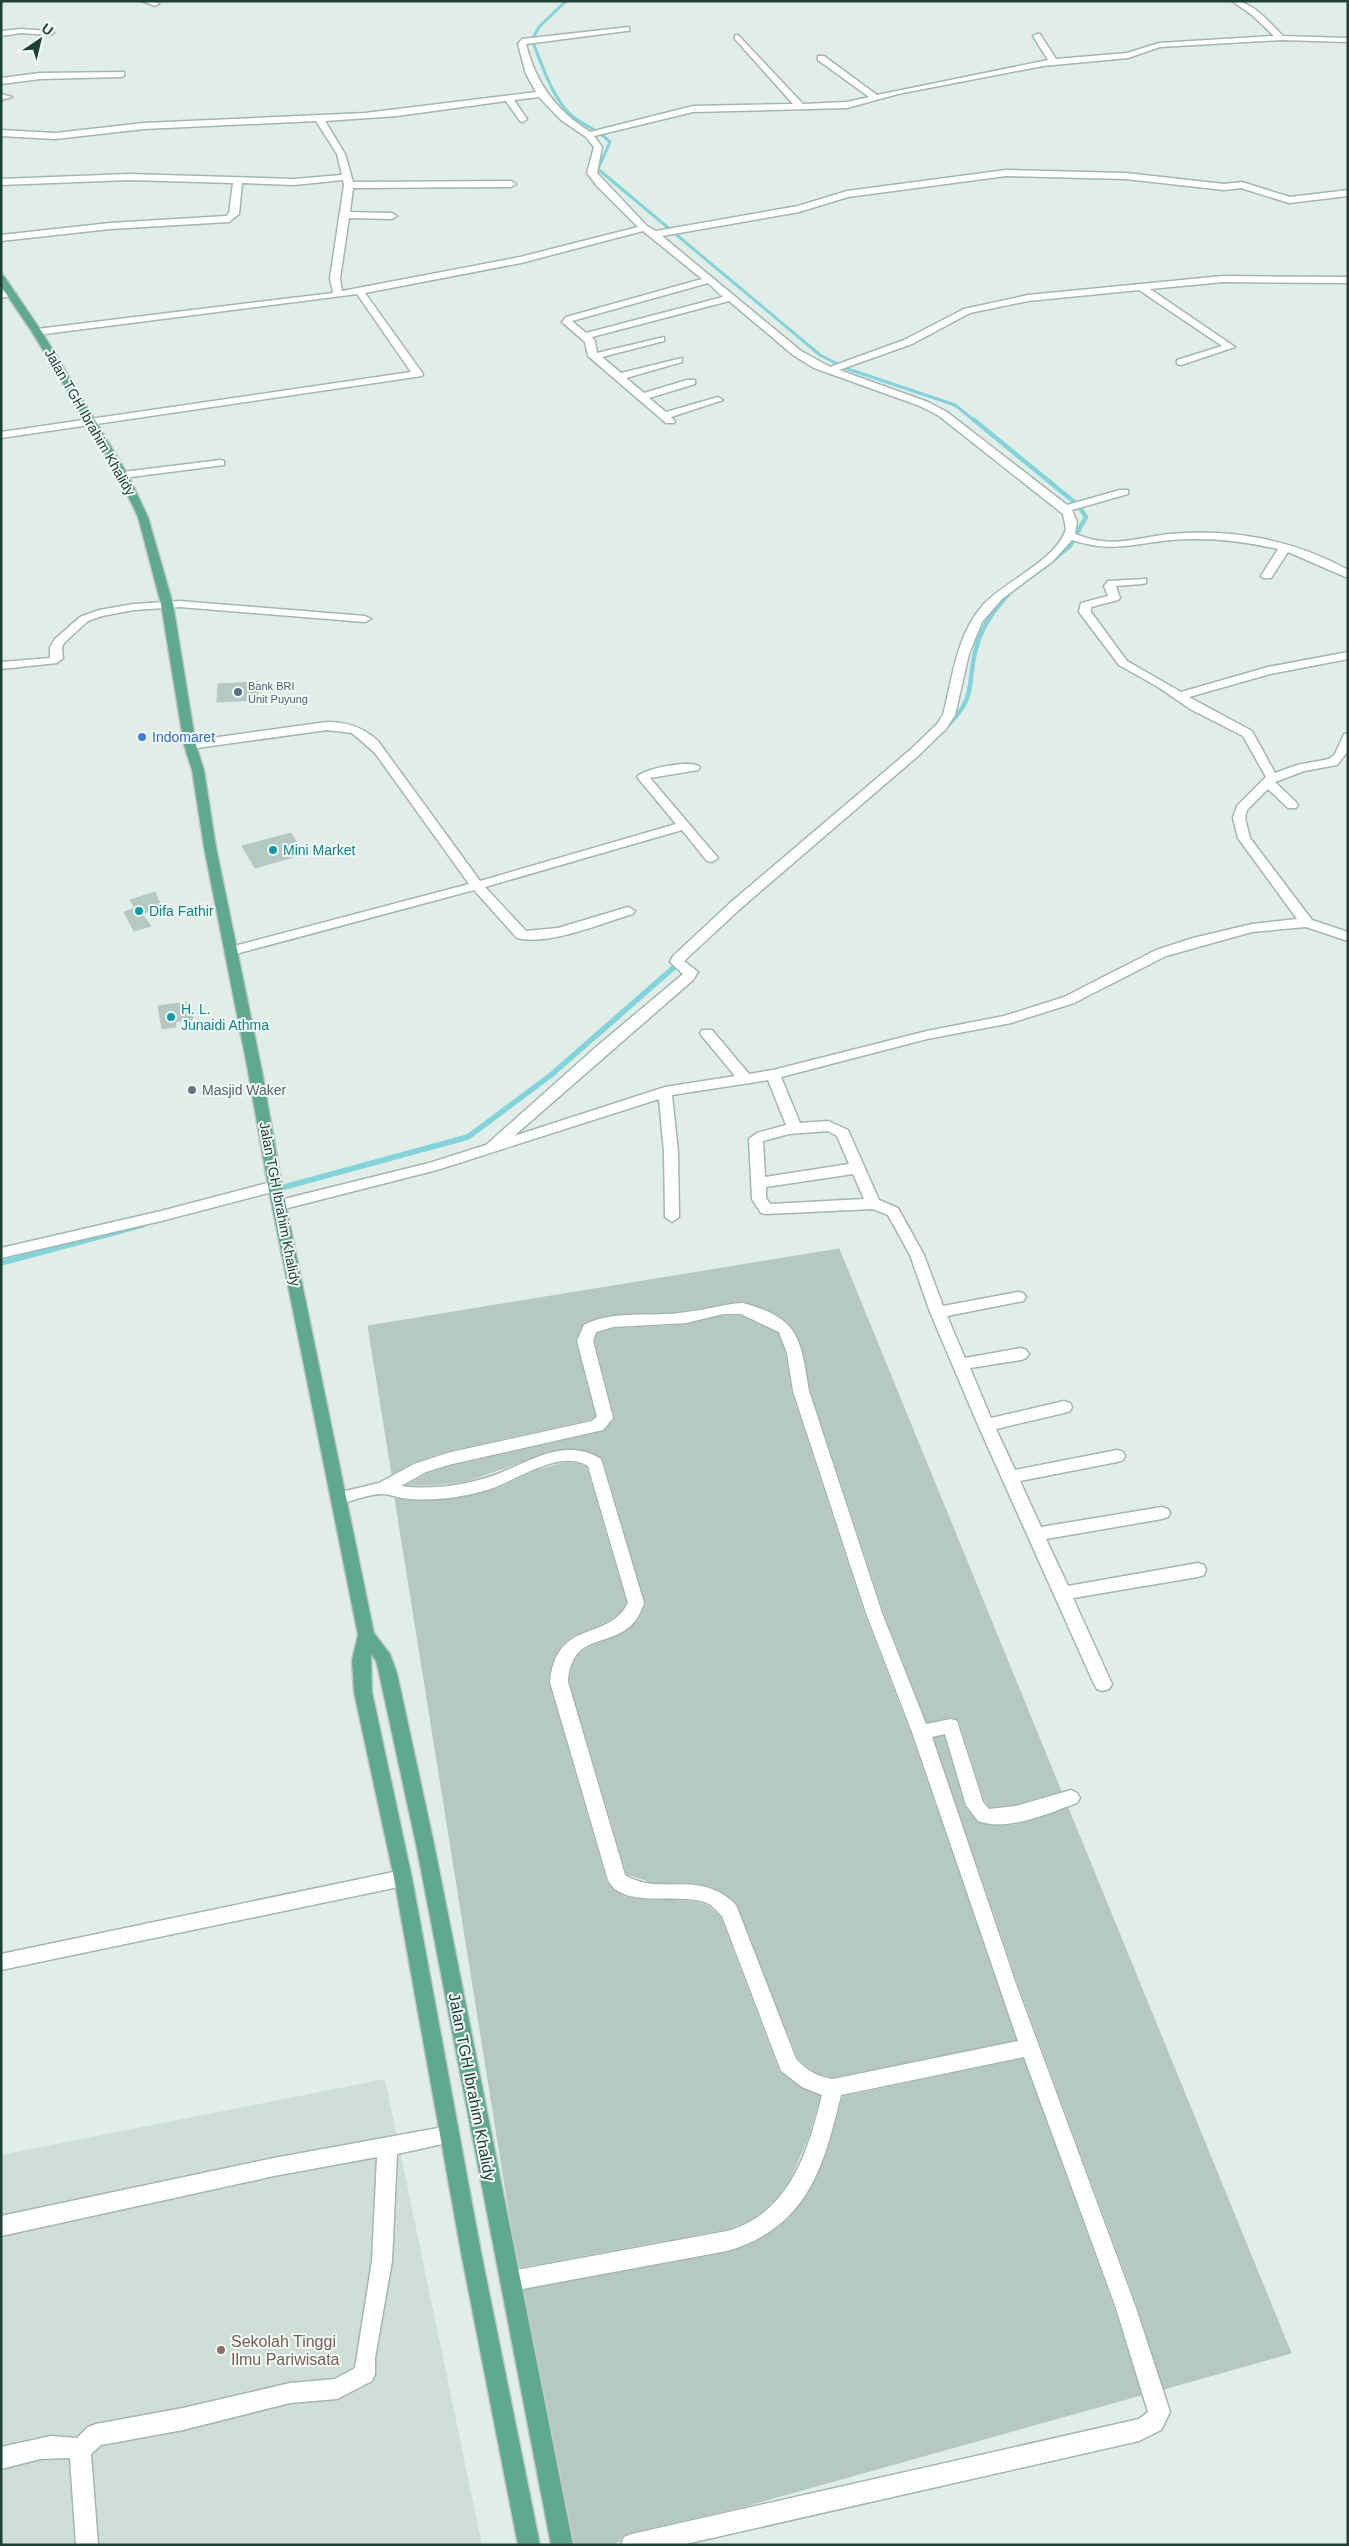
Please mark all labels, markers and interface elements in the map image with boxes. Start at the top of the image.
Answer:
north arrow [15,15,65,65]
text: U [39,20,56,39]
street label: Jalan TGH Ibrahim Khalidy [41,346,139,498]
place label: Bank BRI Unit Puyung [248,680,308,705]
marker: Bank BRI Unit Puyung [232,686,244,698]
place label: Indomaret [152,729,215,745]
marker: Indomaret [136,731,148,743]
place label: Mini Market [283,842,355,858]
marker: Mini Market [267,844,279,856]
place label: Difa Fathir [149,903,214,919]
marker: Difa Fathir [133,905,145,917]
place label: H. L. Junaidi Athma [181,1001,269,1033]
marker: H. L. Junaidi Athma [165,1011,177,1023]
place label: Masjid Waker [202,1082,287,1098]
marker: Masjid Waker [186,1084,198,1096]
street label: Jalan TGH Ibrahim Khalidy [256,1120,304,1288]
street label: Jalan TGH Ibrahim Khalidy [445,1992,499,2182]
place label: Sekolah Tinggi Ilmu Pariwisata [231,2333,340,2368]
marker: Sekolah Tinggi Ilmu Pariwisata [215,2344,227,2356]

